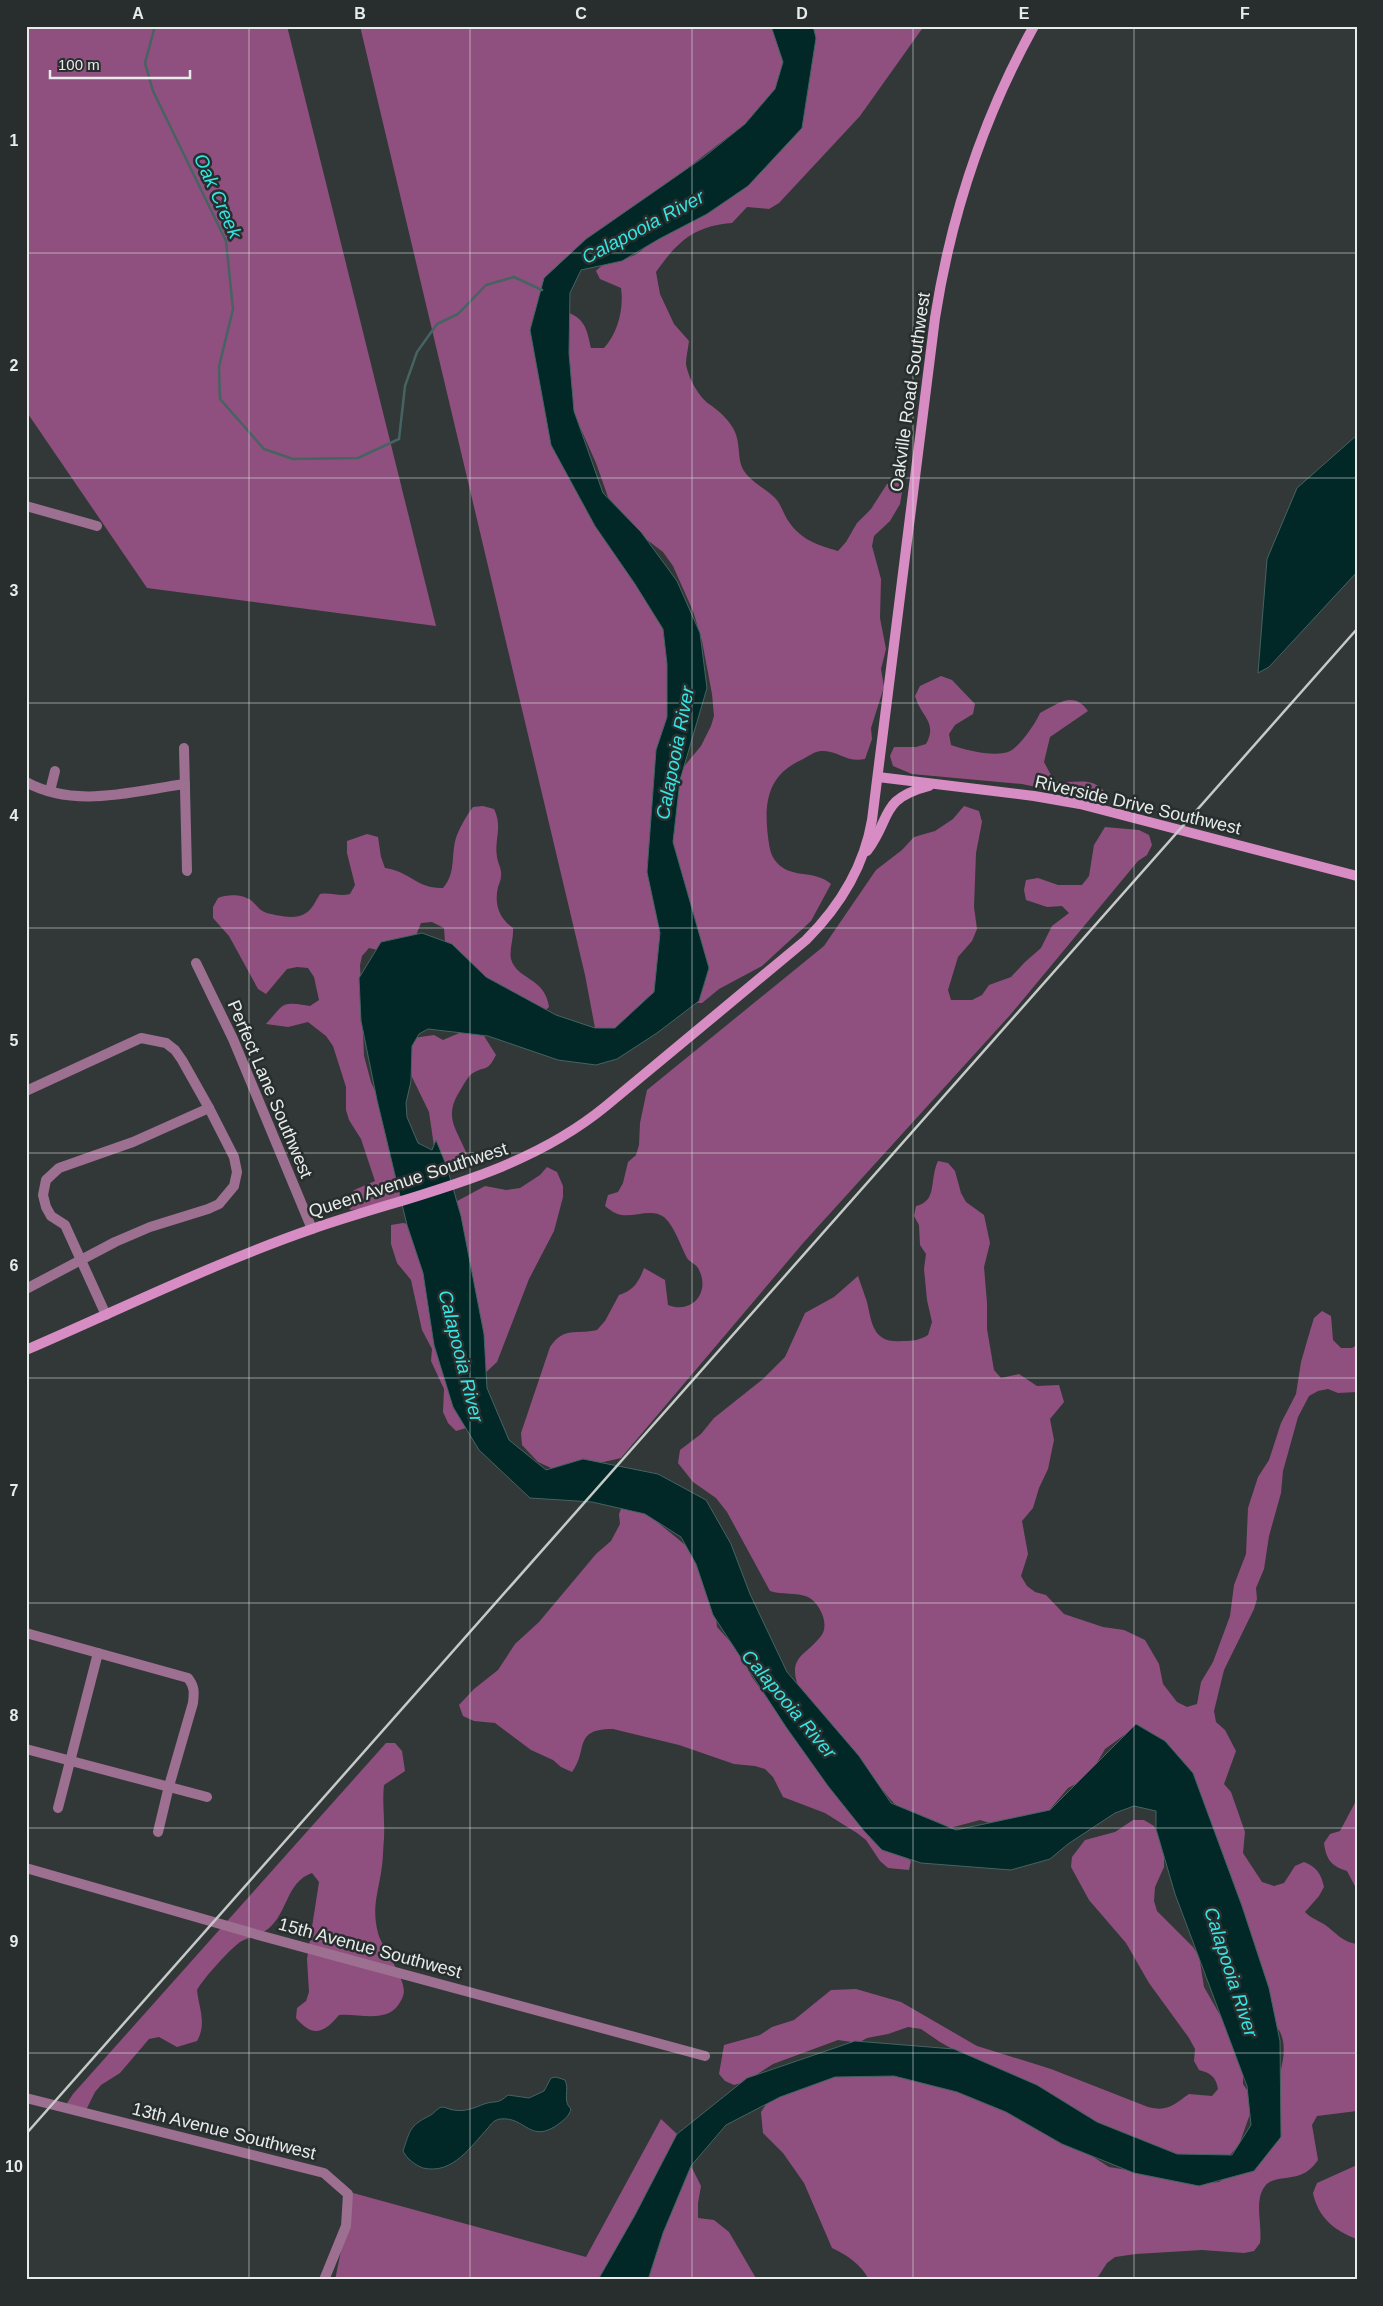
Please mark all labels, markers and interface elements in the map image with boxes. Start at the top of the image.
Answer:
text: A [132,5,144,22]
text: B [354,5,366,22]
text: C [575,5,587,22]
text: D [796,5,808,22]
text: E [1019,5,1030,22]
text: F [1240,5,1250,22]
scale bar [50,48,190,80]
text: 100 m [58,56,100,73]
text: 1 [10,132,19,149]
water label: Oak Creek [190,150,247,243]
water label: Calapooia River [578,186,708,268]
street label: Oakville Road Southwest [886,291,934,493]
text: 2 [10,357,19,374]
text: 3 [10,582,19,599]
water label: Calapooia River [652,684,698,821]
street label: Riverside Drive Southwest [1033,772,1243,838]
text: 4 [10,807,19,824]
street label: Perfect Lane Southwest [223,997,317,1181]
text: 5 [10,1032,19,1049]
street label: Queen Avenue Southwest [306,1138,510,1222]
text: 6 [10,1257,19,1274]
water label: Calapooia River [434,1288,488,1425]
text: 7 [10,1482,19,1499]
water label: Calapooia River [738,1645,841,1763]
text: 8 [10,1707,19,1724]
water label: Calapooia River [1200,1904,1262,2040]
street label: 15th Avenue Southwest [276,1914,464,1982]
text: 9 [10,1933,19,1950]
street label: 13th Avenue Southwest [130,2098,318,2164]
text: 10 [5,2158,23,2175]

